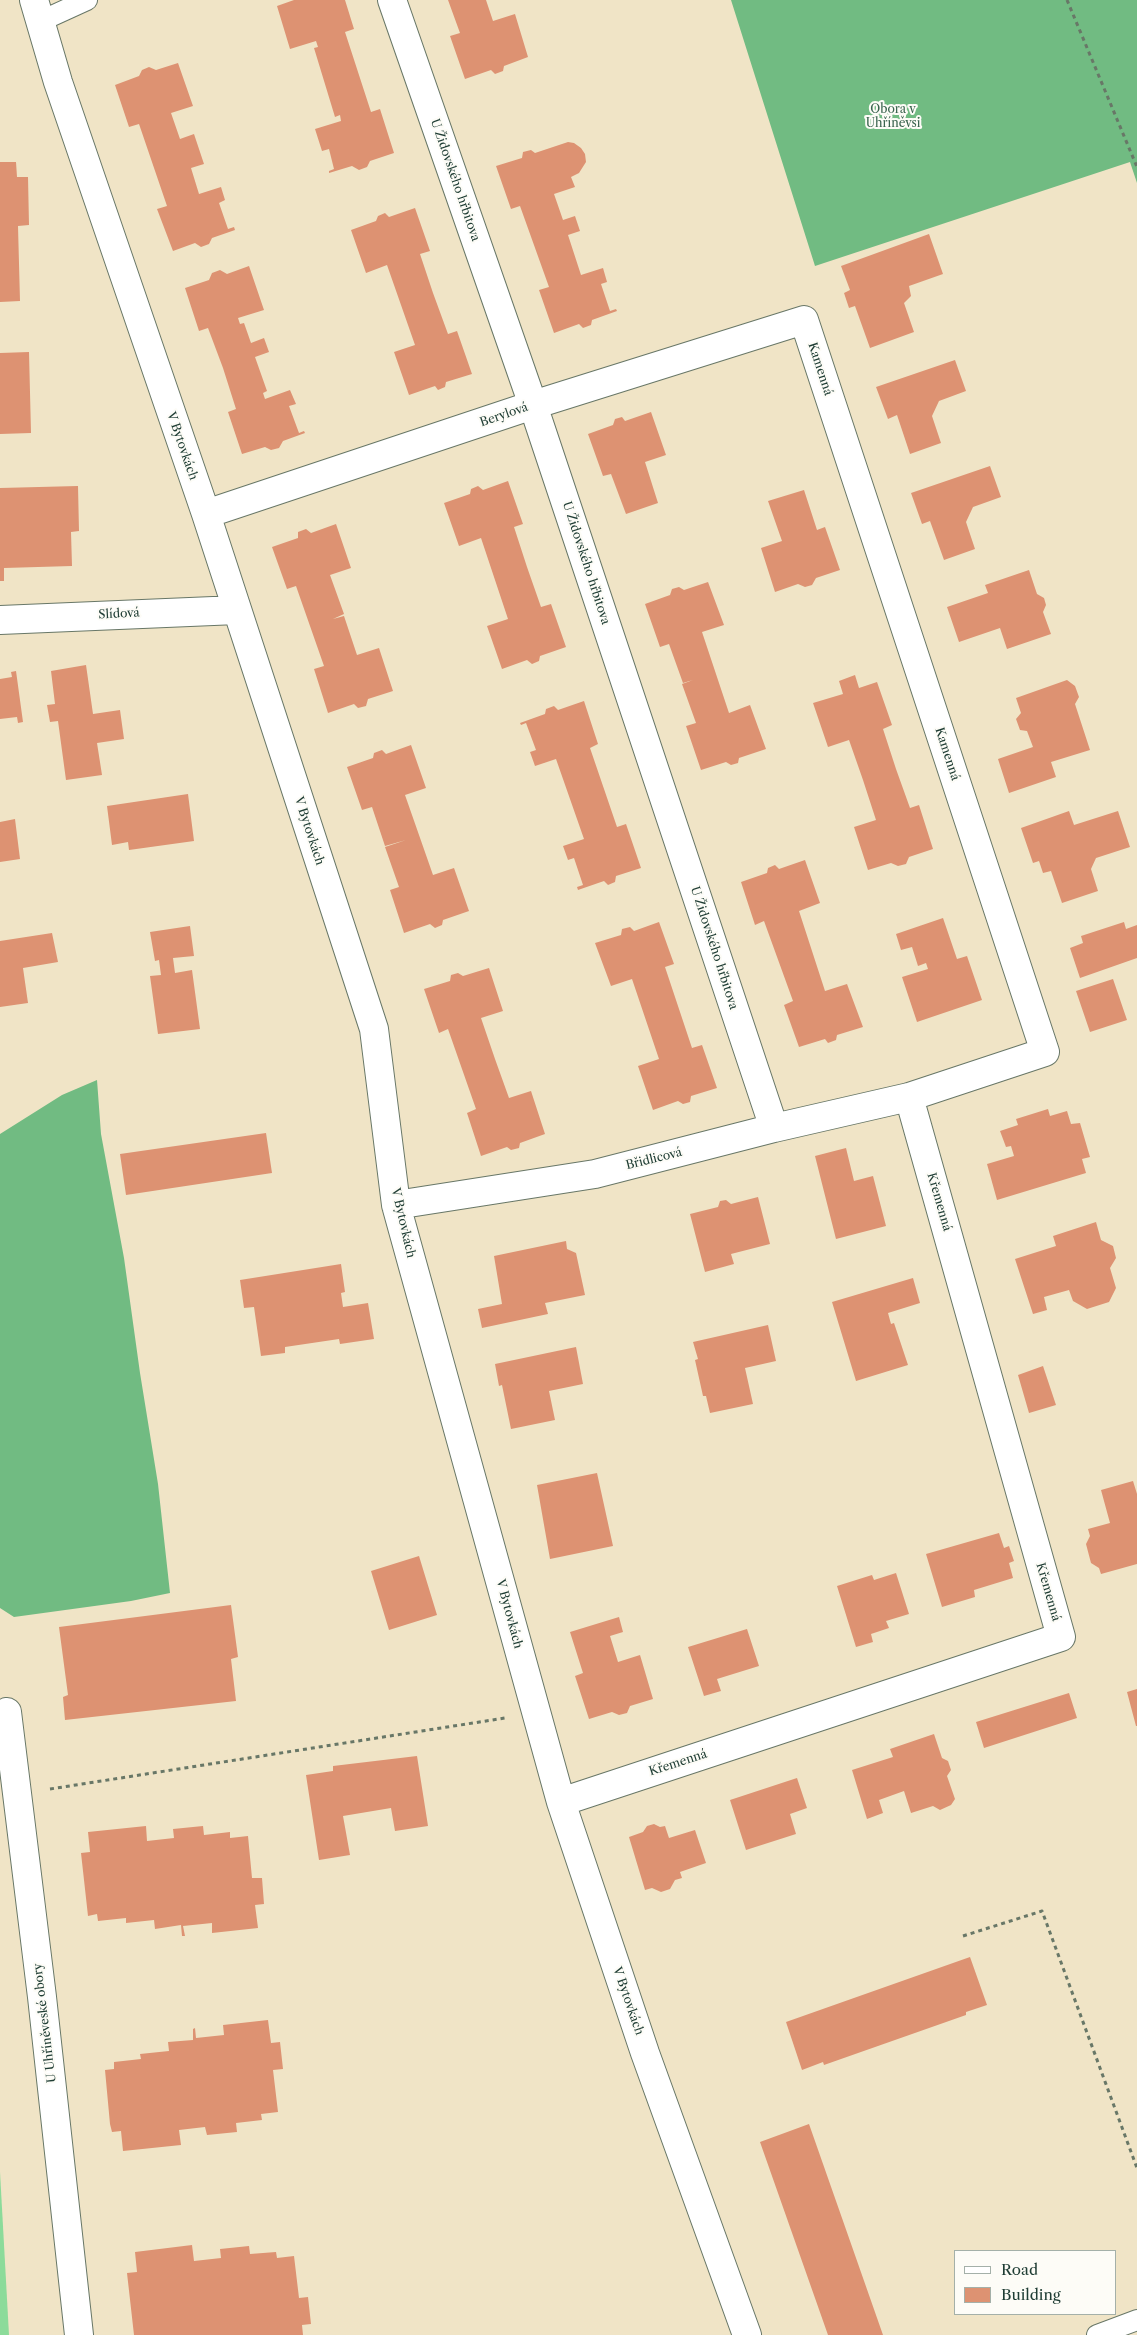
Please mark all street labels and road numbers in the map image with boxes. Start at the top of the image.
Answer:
street label: U Židovského hřbitova [427,117,483,243]
street label: Kamenná [805,341,835,397]
street label: Berylová [478,400,530,430]
street label: V Bytovkách [164,410,200,482]
street label: U Židovského hřbitova [559,500,613,626]
street label: Slídová [98,606,140,622]
street label: Kamenná [932,726,962,782]
street label: V Bytovkách [291,795,327,867]
street label: U Židovského hřbitova [687,885,741,1011]
street label: Břidlicová [624,1145,684,1173]
street label: Křemenná [924,1171,954,1233]
street label: V Bytovkách [388,1187,418,1259]
street label: Křemenná [1033,1561,1063,1623]
street label: V Bytovkách [493,1578,525,1650]
street label: Křemenná [647,1747,709,1779]
street label: U Uhříněveské obory [31,1963,59,2083]
street label: V Bytovkách [610,1965,646,2037]

